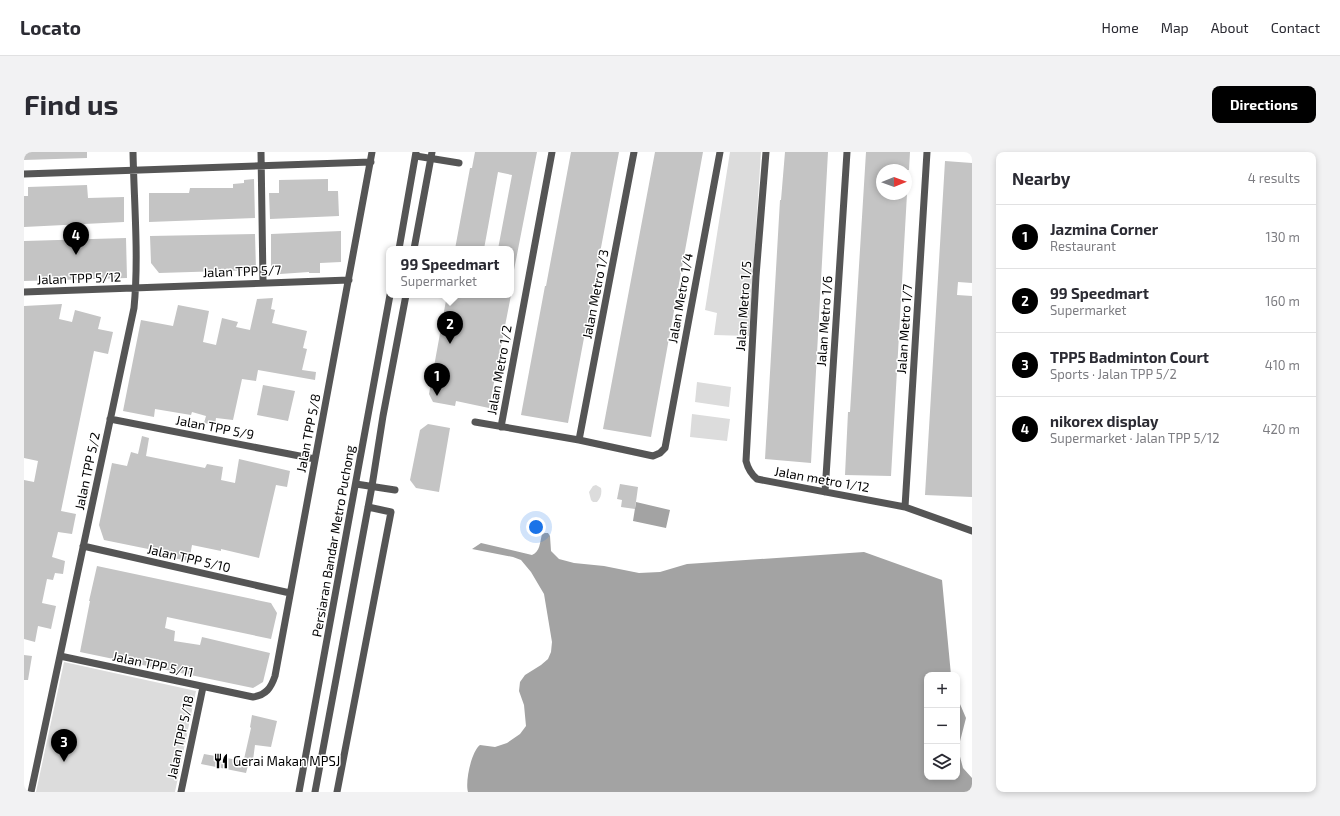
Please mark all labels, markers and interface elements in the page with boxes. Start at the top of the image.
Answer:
text: Locato [20,16,81,39]
text: Home [1102,19,1139,36]
text: Map [1161,19,1189,36]
text: About [1211,19,1249,36]
text: Contact [1271,19,1320,36]
button: Directions [1212,86,1316,123]
text: Find us [24,87,118,121]
north arrow [876,164,912,200]
text: Nearby [1012,168,1070,188]
text: 4 results [1248,170,1300,186]
text: Jazmina Corner [1050,220,1158,238]
pin: 4 [63,222,89,255]
text: 1 [1022,229,1028,245]
text: 130 m [1265,229,1300,245]
text: Restaurant [1050,238,1116,254]
popup [386,246,514,298]
street label: Jalan Metro 1/3 [578,248,612,340]
street label: Jalan Metro 1/4 [664,252,696,344]
text: 99 Speedmart [401,255,499,273]
street label: Jalan Metro 1/5 [732,260,754,352]
street label: Jalan TPP 5/7 [202,262,282,280]
street label: Jalan TPP 5/12 [37,269,121,287]
text: Supermarket [401,273,477,289]
street label: Jalan Metro 1/6 [813,275,835,367]
street label: Jalan Metro 1/7 [893,283,915,375]
text: 99 Speedmart [1050,284,1149,302]
text: 2 [1021,293,1029,309]
text: 160 m [1265,293,1300,309]
text: Supermarket [1050,302,1127,318]
pin: 2 [437,311,463,344]
street label: Jalan Metro 1/2 [483,324,515,416]
text: TPP5 Badminton Court [1050,348,1209,366]
text: 3 [1021,357,1029,373]
text: 410 m [1265,357,1300,373]
pin: 1 [424,363,450,396]
text: Sports · Jalan TPP 5/2 [1050,366,1177,382]
street label: Jalan TPP 5/8 [293,392,323,474]
street label: Jalan TPP 5/9 [174,412,256,442]
text: nikorex display [1050,412,1159,430]
text: 4 [1021,421,1029,437]
text: 420 m [1263,421,1300,437]
text: Supermarket · Jalan TPP 5/12 [1050,430,1220,446]
street label: Jalan TPP 5/2 [71,431,103,511]
street label: Persiaran Bandar Metro Puchong [308,444,358,638]
street label: Jalan metro 1/12 [773,463,871,495]
your location [526,517,546,537]
street label: Jalan TPP 5/10 [146,541,232,575]
street label: Jalan TPP 5/11 [111,648,195,680]
map controls [924,672,960,780]
button: + [924,672,960,708]
street label: Jalan TPP 5/18 [163,694,197,780]
button: − [924,708,960,744]
pin: 3 [51,729,77,762]
button: layers [924,744,960,780]
restaurant icon: Gerai Makan MPSJ [212,752,230,770]
place label: Gerai Makan MPSJ [233,753,340,769]

